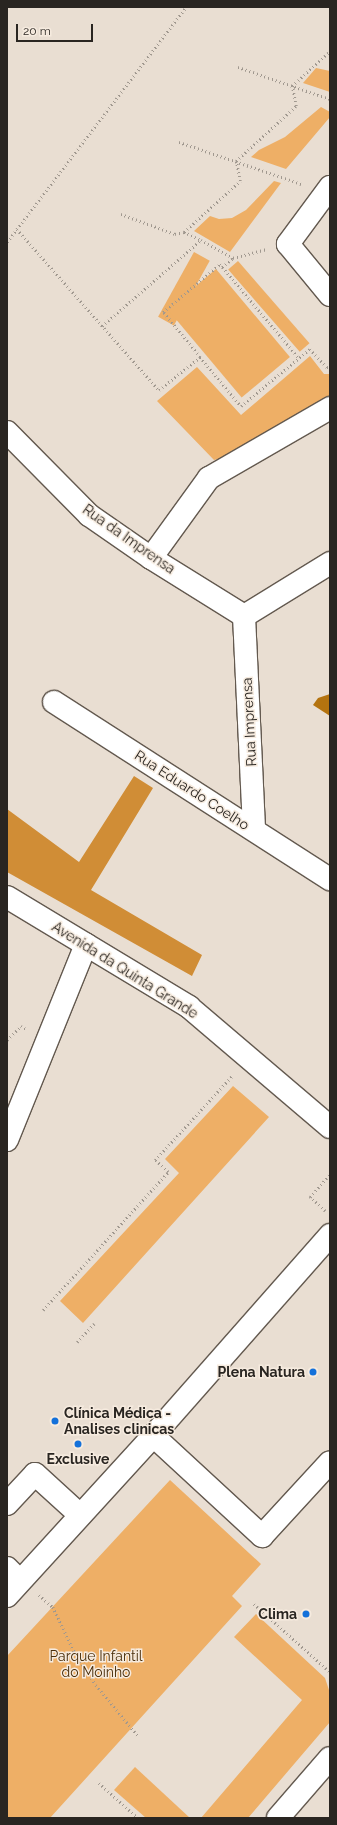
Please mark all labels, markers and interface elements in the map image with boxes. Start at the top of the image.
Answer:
scale bar [18,16,95,42]
text: 20 m [23,24,51,38]
street label: Rua da Imprensa [80,501,178,577]
street label: Rua Imprensa [238,677,260,767]
street label: Rua Eduardo Coelho [132,747,252,833]
street label: Avenida da Quinta Grande [49,918,201,1022]
place label: Plena Natura [218,1364,305,1380]
marker: Plena Natura [308,1367,318,1377]
place label: Clínica Médica - Analises clinicas [64,1405,174,1438]
marker: Clínica Médica - Analises clinicas [49,1415,61,1427]
marker: Exclusive [73,1439,83,1449]
place label: Exclusive [47,1451,109,1467]
place label: Clima [258,1606,297,1622]
marker: Clima [300,1608,312,1620]
park label: Parque Infantil do Moinho [49,1648,143,1680]

